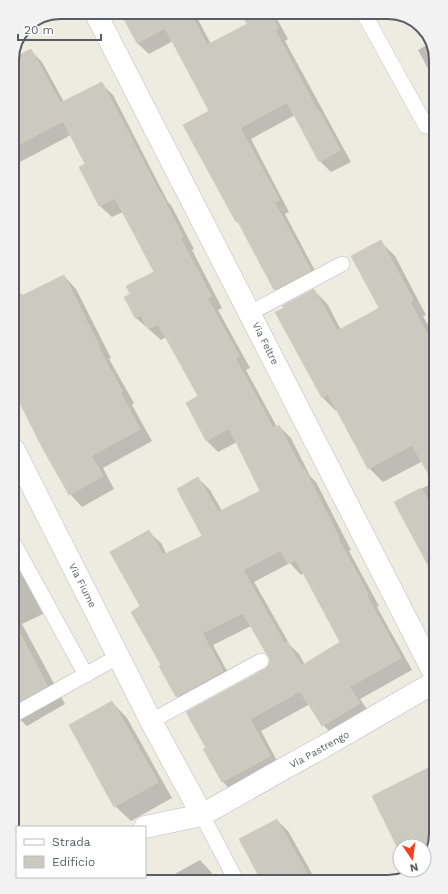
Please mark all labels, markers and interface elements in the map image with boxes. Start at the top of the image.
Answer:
scale bar [18,16,101,42]
text: 20 m [24,23,54,37]
street label: Via Feltre [250,320,281,366]
street label: Via Fiume [67,561,99,609]
street label: Via Pastrengo [288,729,351,770]
legend [16,826,146,878]
text: Strada [52,835,91,849]
north arrow [392,838,432,878]
text: Edificio [52,855,95,869]
text: N [409,860,420,875]

